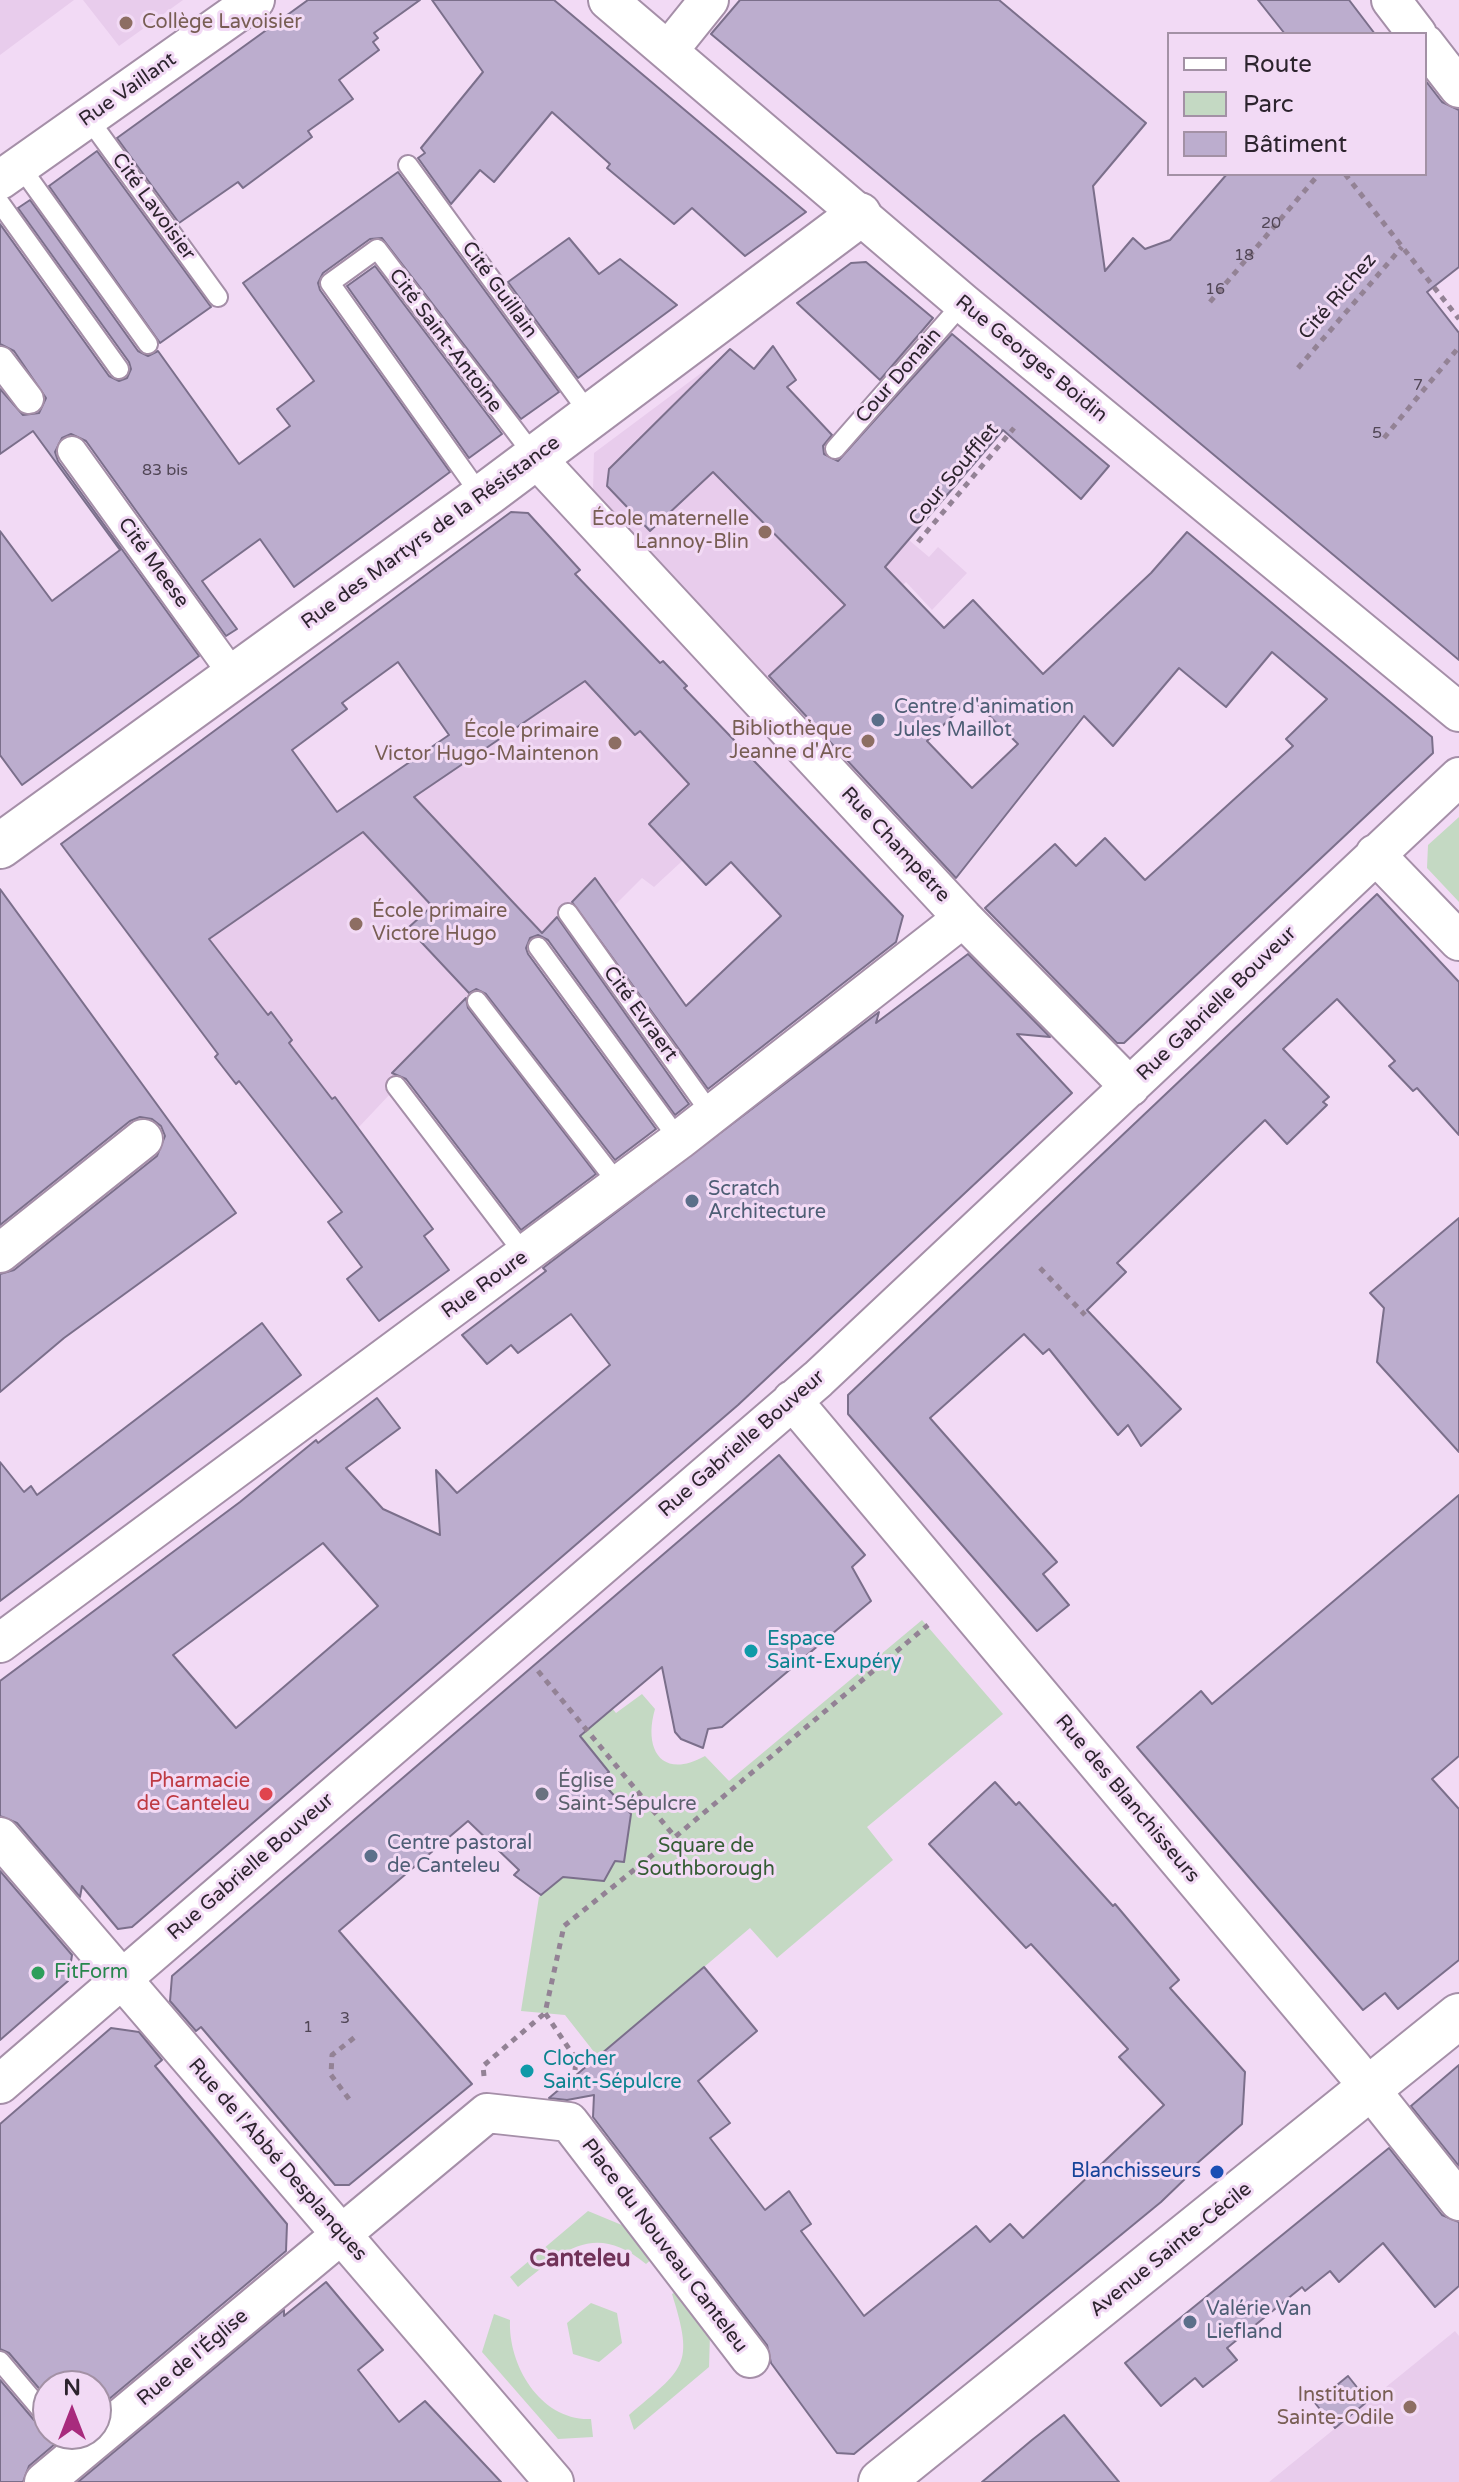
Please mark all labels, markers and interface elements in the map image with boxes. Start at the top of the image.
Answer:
place label: Collège Lavoisier [142,11,302,35]
marker: Collège Lavoisier [117,14,135,32]
legend [1167,32,1427,176]
street label: Rue Vaillant [75,48,181,132]
text: Route [1243,50,1312,79]
text: Parc [1243,90,1294,119]
text: Bâtiment [1243,130,1347,159]
street label: Cité Lavoisier [106,149,200,265]
house number: 20 [1261,214,1281,234]
street label: Cité Guillain [456,237,542,343]
house number: 18 [1234,246,1254,266]
street label: Cité Richez [1294,249,1382,345]
street label: Cité Saint-Antoine [383,264,507,418]
house number: 16 [1205,280,1225,300]
street label: Rue Georges Boidin [950,290,1112,428]
street label: Cour Donain [851,324,947,428]
house number: 7 [1413,376,1423,396]
street label: Cour Soufflet [904,419,1004,531]
house number: 5 [1372,424,1382,444]
street label: Rue des Martyrs de la Résistance [297,431,565,635]
house number: 83 bis [142,461,188,481]
place label: École maternelle Lannoy-Blin [592,508,749,555]
street label: Cité Meese [112,513,194,613]
marker: École maternelle Lannoy-Blin [756,523,774,541]
place label: Centre d'animation Jules Maillot [894,696,1074,743]
marker: Centre d'animation Jules Maillot [869,711,887,729]
place label: Bibliothèque Jeanne d'Arc [729,718,852,765]
place label: École primaire Victor Hugo-Maintenon [374,720,599,767]
marker: Bibliothèque Jeanne d'Arc [859,732,877,750]
marker: École primaire Victor Hugo-Maintenon [606,734,624,752]
street label: Rue Champêtre [835,782,955,908]
place label: École primaire Victore Hugo [372,900,507,947]
marker: École primaire Victore Hugo [347,915,365,933]
street label: Rue Gabrielle Bouveur [1132,922,1302,1086]
street label: Cité Evraert [598,962,682,1066]
place label: Scratch Architecture [708,1178,826,1225]
marker: Scratch Architecture [683,1192,701,1210]
street label: Rue Roure [437,1246,533,1324]
street label: Rue Gabrielle Bouveur [654,1365,830,1523]
place label: Espace Saint-Exupéry [767,1628,901,1675]
marker: Espace Saint-Exupéry [742,1642,760,1660]
street label: Rue des Blanchisseurs [1050,1710,1204,1888]
place label: Pharmacie de Canteleu [136,1770,250,1817]
place label: Église Saint-Sépulcre [558,1770,697,1817]
marker: Pharmacie de Canteleu [257,1785,275,1803]
marker: Église Saint-Sépulcre [533,1785,551,1803]
street label: Rue Gabrielle Bouveur [163,1788,339,1946]
place label: Centre pastoral de Canteleu [387,1832,532,1879]
park label: Square de Southborough [637,1835,775,1882]
marker: Centre pastoral de Canteleu [362,1847,380,1865]
place label: FitForm [54,1961,128,1985]
marker: FitForm [29,1964,47,1982]
house number: 3 [340,2009,350,2029]
house number: 1 [303,2018,313,2038]
place label: Clocher Saint-Sépulcre [543,2048,682,2095]
street label: Rue de l'Abbé Desplanques [183,2054,371,2266]
marker: Clocher Saint-Sépulcre [518,2062,536,2080]
street label: Place du Nouveau Canteleu [576,2134,752,2358]
place label: Blanchisseurs [1071,2160,1201,2184]
marker: Blanchisseurs [1208,2163,1226,2181]
street label: Avenue Sainte-Cécile [1085,2177,1257,2323]
district label: Canteleu [529,2246,631,2274]
place label: Valérie Van Liefland [1206,2298,1312,2345]
street label: Rue de l'Église [133,2305,253,2411]
marker: Valérie Van Liefland [1181,2313,1199,2331]
north arrow [32,2370,112,2450]
text: N [63,2375,81,2401]
place label: Institution Sainte-Odile [1277,2384,1394,2431]
marker: Institution Sainte-Odile [1401,2398,1419,2416]

